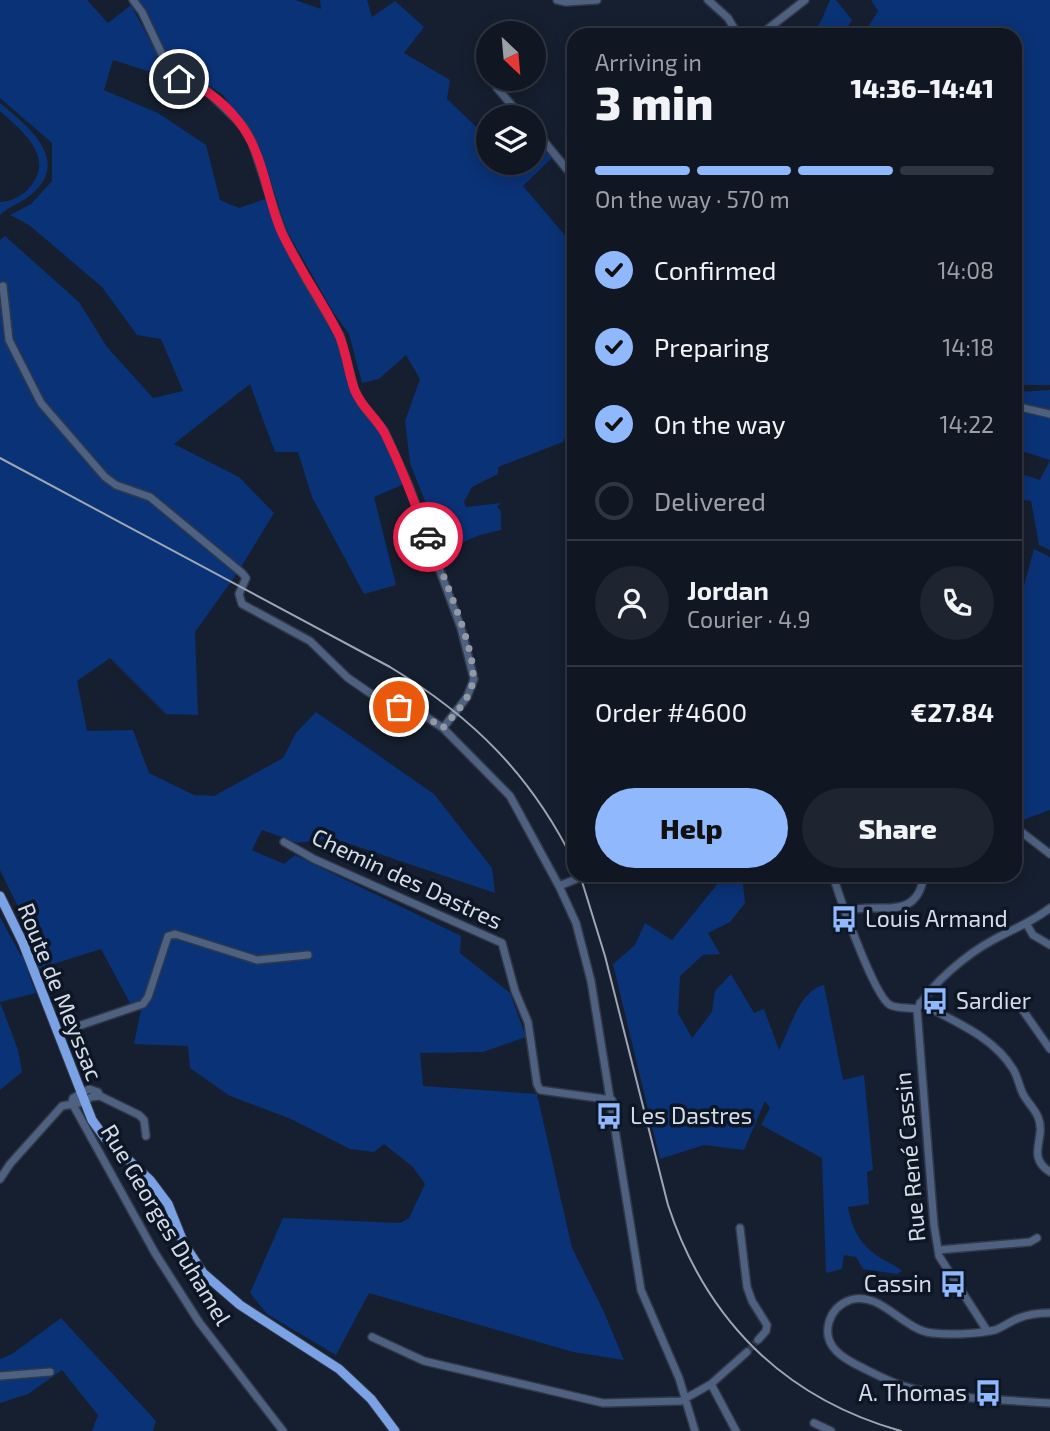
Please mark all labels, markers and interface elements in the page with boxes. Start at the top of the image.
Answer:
north arrow [476,21,546,91]
map controls [476,21,546,175]
text: Arriving in [595,48,702,76]
pin [149,49,209,109]
icon: home [160,60,198,98]
text: 14:36–14:41 [850,72,994,103]
text: 3 min [595,74,713,129]
button: layers [476,105,546,175]
text: On the way · 570 m [595,185,790,213]
icon: check [595,251,633,289]
text: Confirmed [654,254,777,285]
text: 14:08 [937,256,994,284]
icon: check [595,328,633,366]
text: Preparing [654,331,769,362]
text: 14:18 [942,333,994,361]
icon: check [595,405,633,443]
text: On the way [654,408,785,439]
text: 14:22 [939,410,994,438]
text: Delivered [654,485,766,516]
courier [393,502,463,572]
icon: car [409,518,447,556]
button: person [595,566,669,640]
button: phone [920,566,994,640]
text: Jordan [687,574,769,605]
text: Courier · 4.9 [687,605,811,633]
pin [369,677,429,737]
icon: bag [380,688,418,726]
text: Order #4600 [595,696,747,727]
text: €27.84 [910,696,994,727]
button: Help [595,788,788,868]
button: Share [802,788,994,868]
street label: Chemin des Dastres [308,822,507,934]
street label: Route de Meyssac [13,899,109,1085]
bus stop icon: Louis Armand [829,904,859,934]
place label: Louis Armand [865,904,1008,932]
bus stop icon: Sardier [920,986,950,1016]
place label: Sardier [956,986,1031,1014]
street label: Rue René Cassin [888,1071,930,1243]
bus stop icon: Les Dastres [594,1101,624,1131]
place label: Les Dastres [630,1101,752,1129]
street label: Rue Georges Duhamel [96,1119,238,1330]
place label: Cassin [864,1269,932,1297]
bus stop icon: Cassin [938,1269,968,1299]
place label: A. Thomas [859,1378,967,1406]
bus stop icon: A. Thomas [973,1378,1003,1408]

